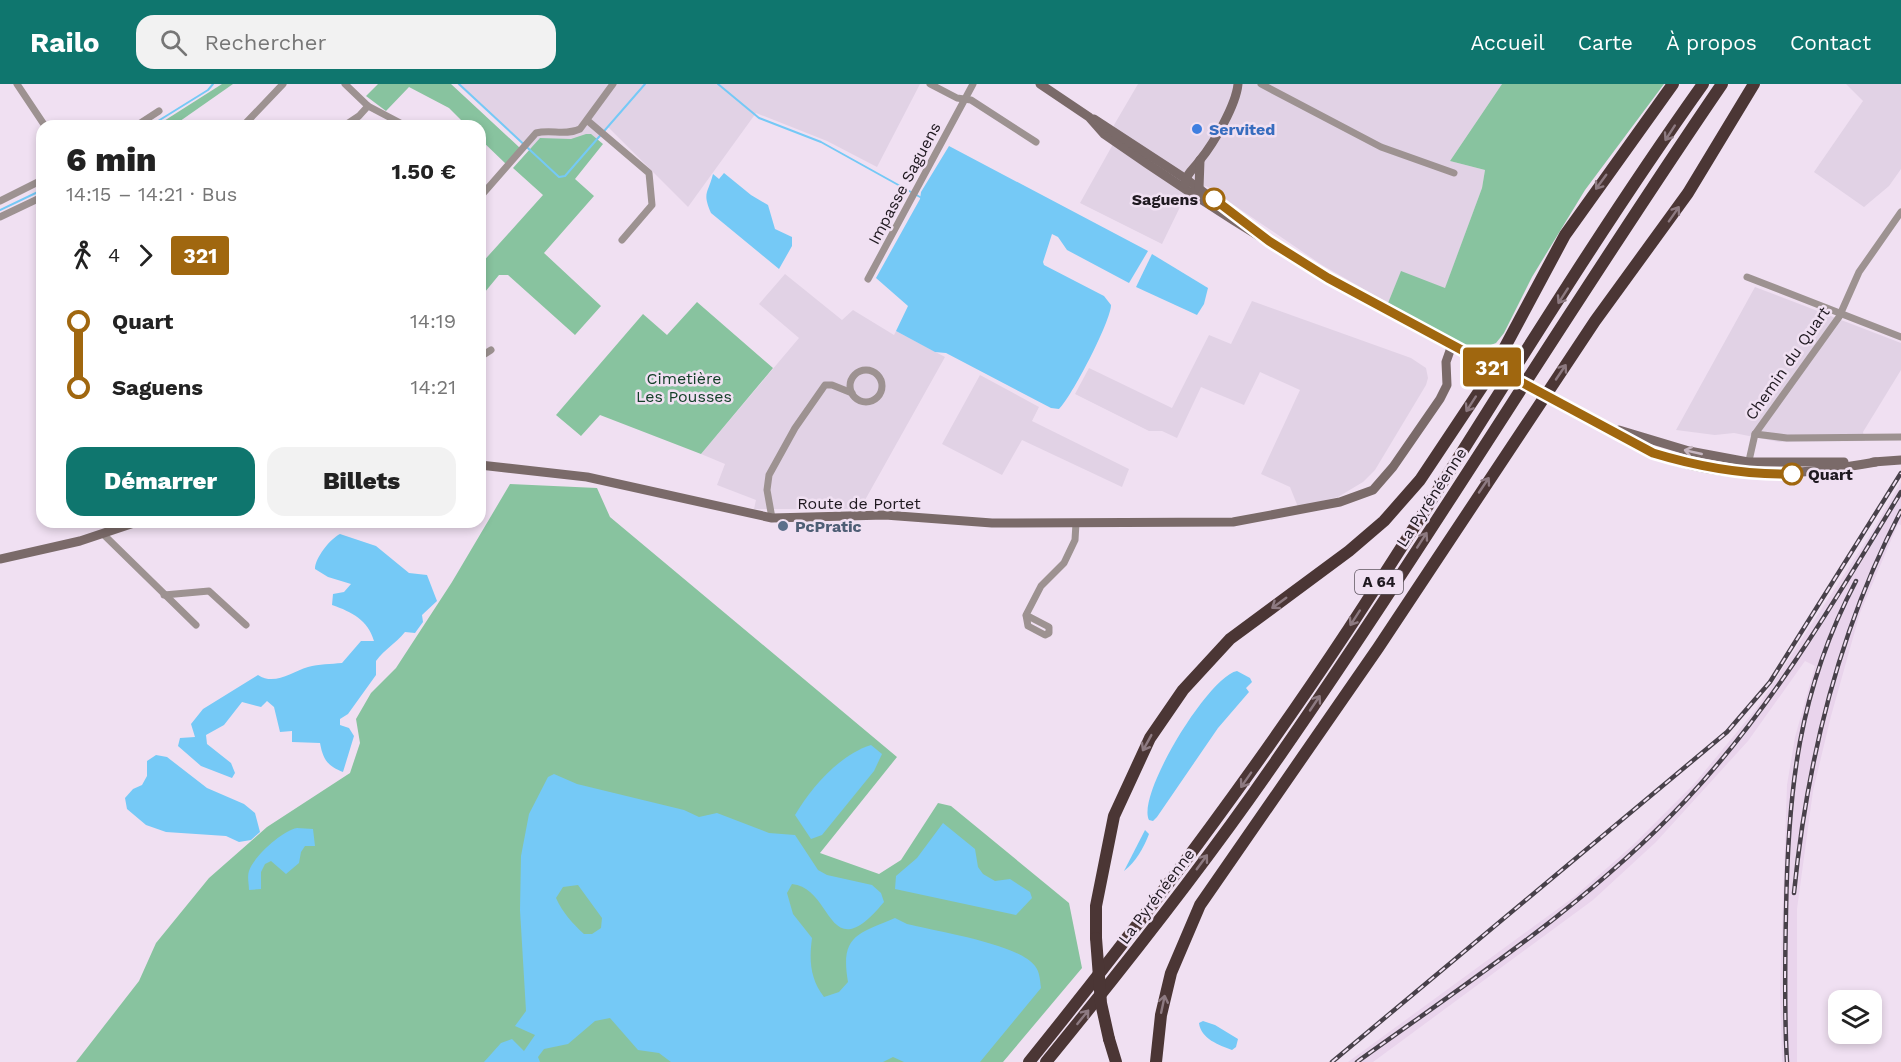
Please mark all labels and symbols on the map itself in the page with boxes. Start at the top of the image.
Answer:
street label: Impasse Saguens [864,119,945,248]
place label: Servited [1209,120,1275,139]
marker: Servited [1190,122,1204,136]
one-way arrow [1664,124,1677,141]
one-way arrow [1595,173,1608,189]
marker: Saguens [1203,188,1225,210]
place label: Saguens [1132,190,1198,209]
one-way arrow [1668,206,1680,222]
one-way arrow [1557,287,1570,304]
street label: Chemin du Quart [1741,303,1834,424]
line badge: 321 [1458,348,1526,386]
one-way arrow [1555,364,1567,381]
park label: Cimetière Les Pousses [636,369,732,406]
one-way arrow [1465,395,1477,412]
street label: La Pyrénéenne [1392,444,1471,551]
one-way arrow [1684,446,1703,457]
marker: Quart [1781,463,1803,485]
place label: Quart [1808,465,1853,484]
one-way arrow [1479,477,1491,494]
street label: Route de Portet [797,494,921,513]
place label: PcPratic [795,517,862,536]
marker: PcPratic [776,519,790,533]
one-way arrow [1416,532,1429,549]
road number: A 64 [1355,570,1403,594]
one-way arrow [1272,597,1288,609]
one-way arrow [1349,610,1362,627]
one-way arrow [1309,696,1321,712]
one-way arrow [1141,734,1152,752]
one-way arrow [1240,771,1252,787]
street label: La Pyrénéenne [1114,845,1198,948]
one-way arrow [1196,855,1209,871]
one-way arrow [1158,995,1169,1014]
one-way arrow [1077,1009,1090,1025]

